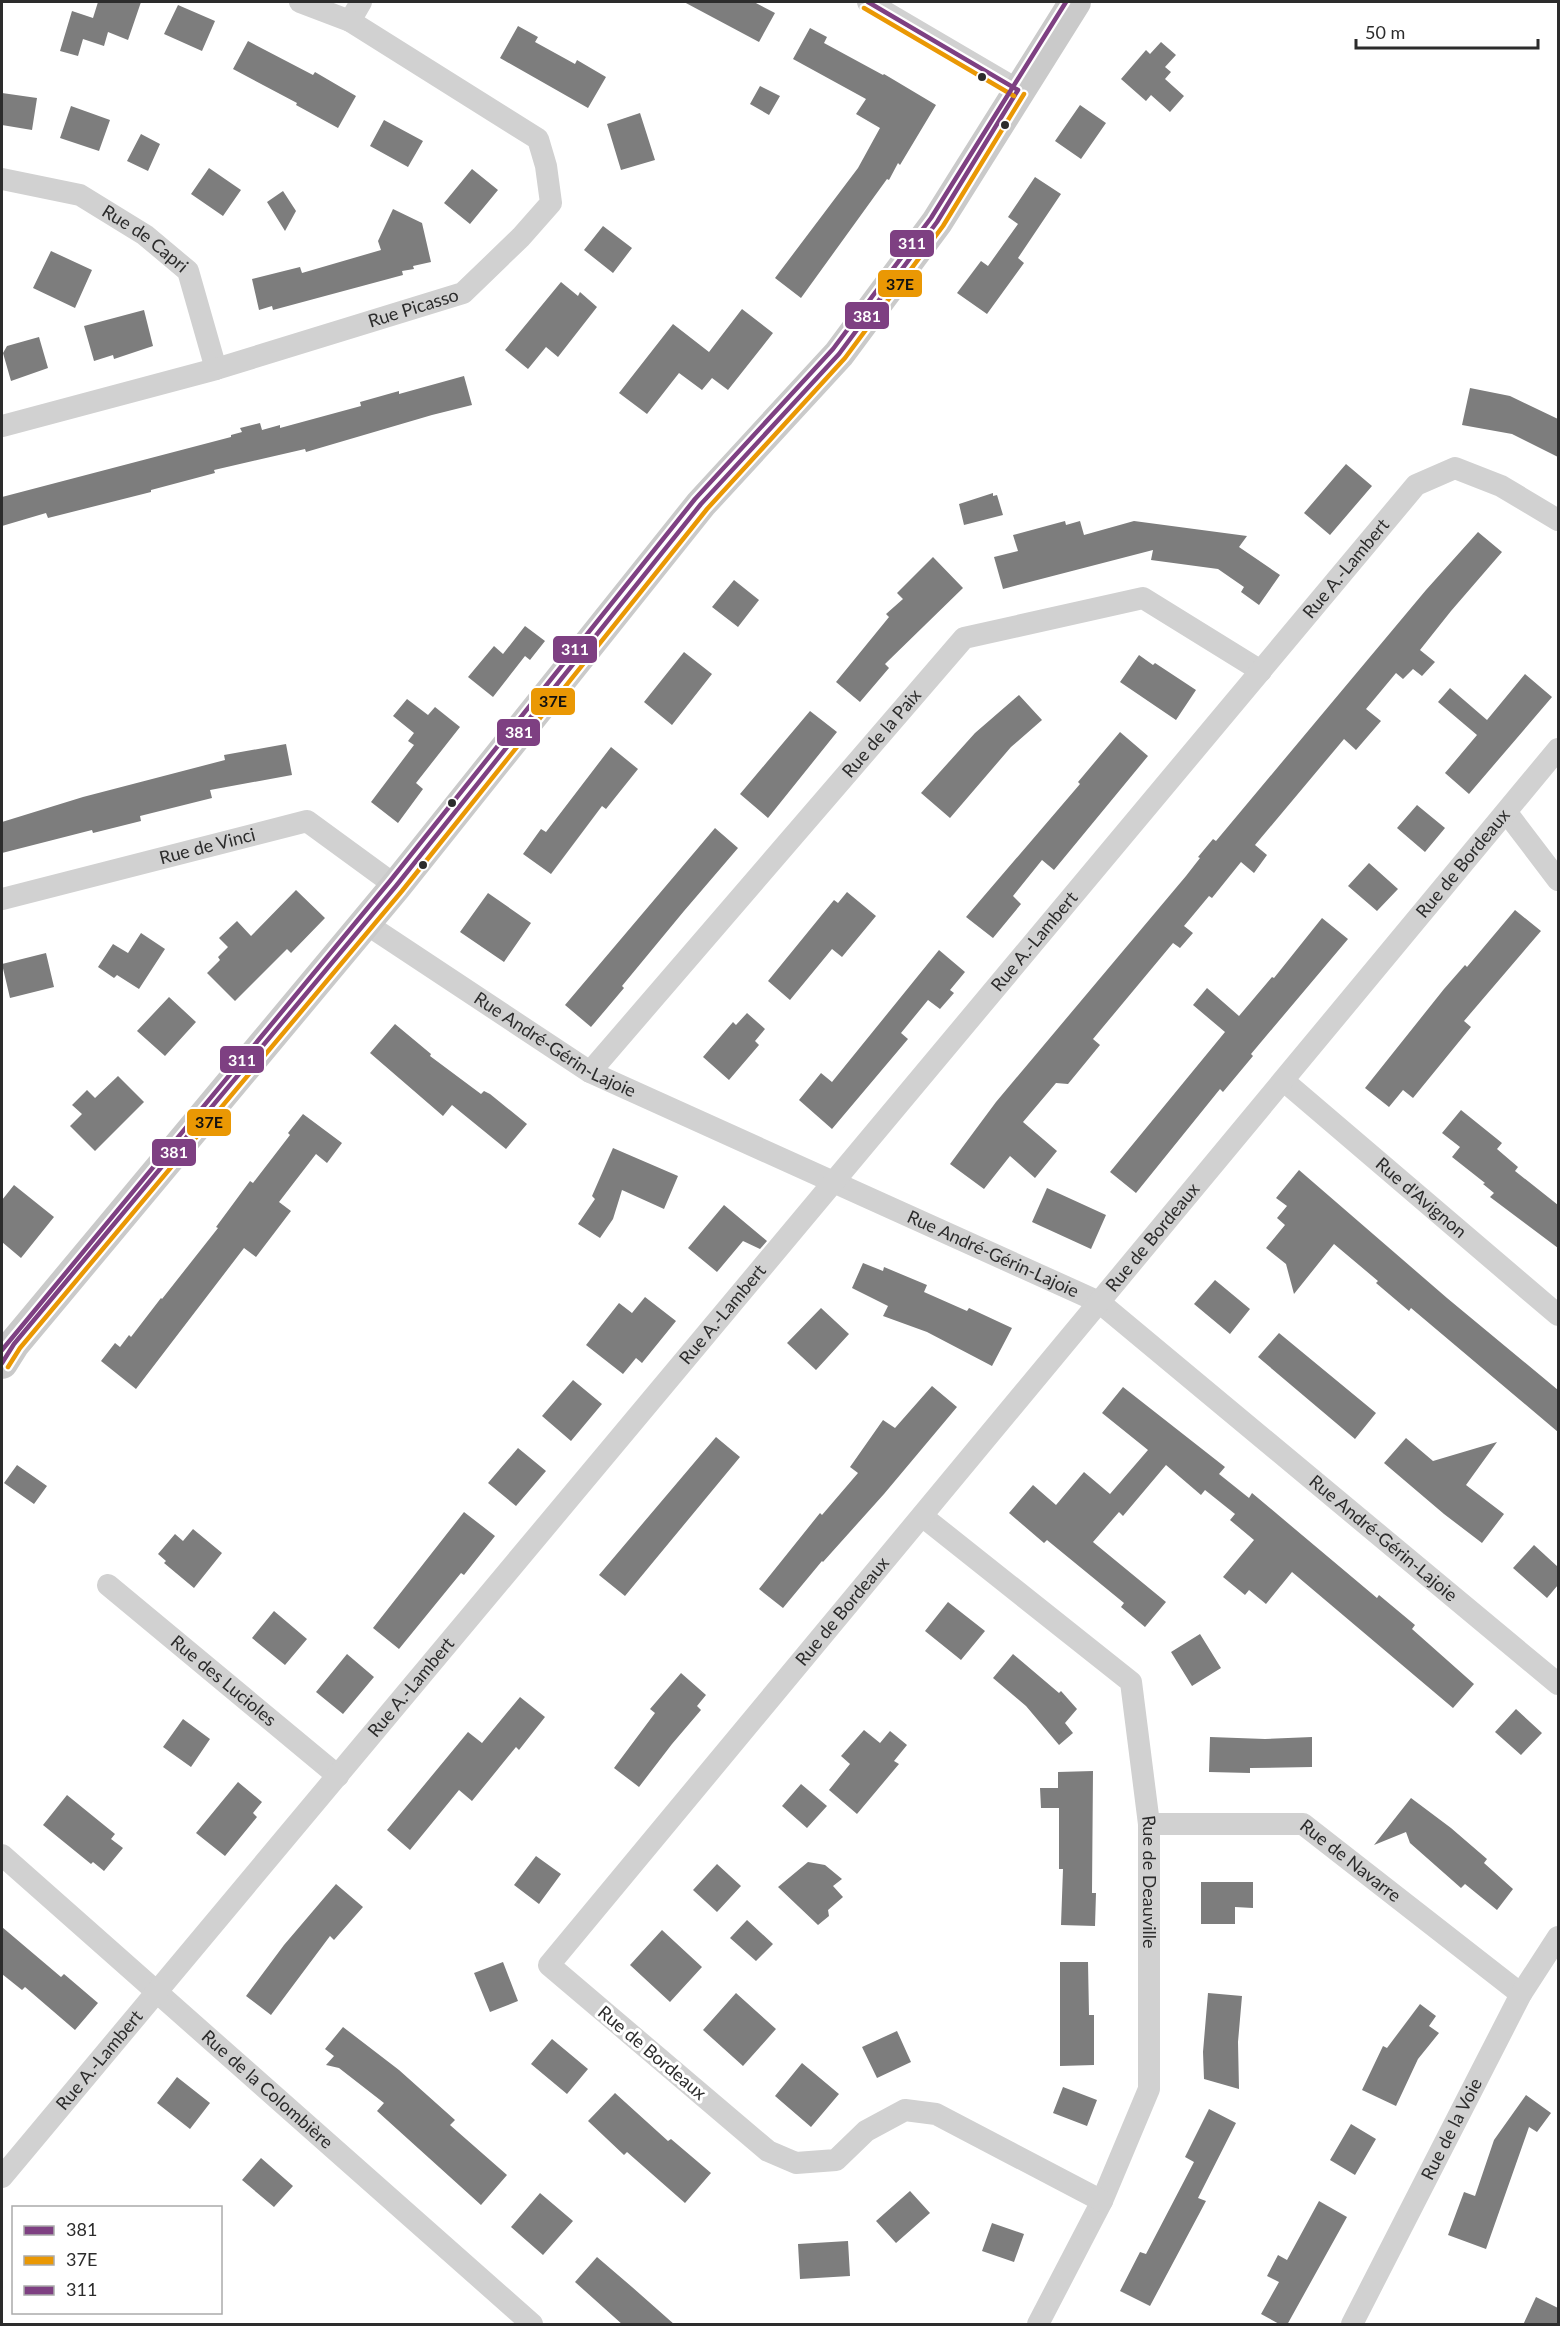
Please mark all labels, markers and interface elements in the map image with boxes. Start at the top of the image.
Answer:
scale bar [1356,12,1538,50]
text: 50 m [1365,21,1405,43]
unlabelled marker [976,71,988,83]
unlabelled marker [999,119,1011,131]
street label: Rue de Capri [98,199,193,276]
line badge: 311 [889,229,935,258]
text: 311 [898,233,926,252]
line badge: 37E [877,269,923,298]
text: 37E [886,274,914,293]
street label: Rue Picasso [365,283,461,332]
line badge: 381 [844,301,890,330]
text: 381 [853,306,881,325]
street label: Rue A.-Lambert [1297,513,1394,622]
line badge: 311 [552,635,598,664]
text: 311 [561,639,589,658]
street label: Rue de la Paix [837,684,925,782]
line badge: 37E [530,687,576,716]
text: 37E [539,691,567,710]
line badge: 381 [496,718,541,747]
text: 381 [505,722,533,741]
unlabelled marker [446,797,458,809]
street label: Rue de Bordeaux [1411,804,1514,922]
street label: Rue de Vinci [157,823,257,868]
unlabelled marker [417,859,429,871]
street label: Rue A.-Lambert [986,886,1082,995]
street label: Rue André-Gérin-Lajoie [470,986,640,1101]
line badge: 311 [219,1045,265,1074]
text: 311 [228,1050,256,1069]
line badge: 37E [186,1108,232,1137]
text: 37E [195,1112,223,1131]
line badge: 381 [151,1138,197,1167]
text: 381 [160,1142,188,1161]
street label: Rue d'Avignon [1372,1152,1471,1242]
street label: Rue de Bordeaux [1100,1178,1203,1296]
street label: Rue André-Gérin-Lajoie [904,1205,1083,1301]
street label: Rue A.-Lambert [674,1259,770,1368]
street label: Rue André-Gérin-Lajoie [1305,1470,1462,1606]
street label: Rue de Bordeaux [790,1552,893,1670]
street label: Rue des Lucioles [167,1630,281,1730]
street label: Rue A.-Lambert [362,1632,459,1741]
street label: Rue de Deauville [1138,1814,1161,1948]
street label: Rue de Navarre [1296,1814,1406,1906]
street label: Rue de Bordeaux [594,2001,711,2104]
street label: Rue A.-Lambert [51,2005,147,2114]
street label: Rue de la Colombière [198,2025,338,2153]
street label: Rue de la Voie [1416,2074,1486,2183]
legend [12,2206,222,2314]
text: 381 [66,2218,97,2240]
text: 37E [66,2248,97,2270]
text: 311 [66,2278,97,2300]

